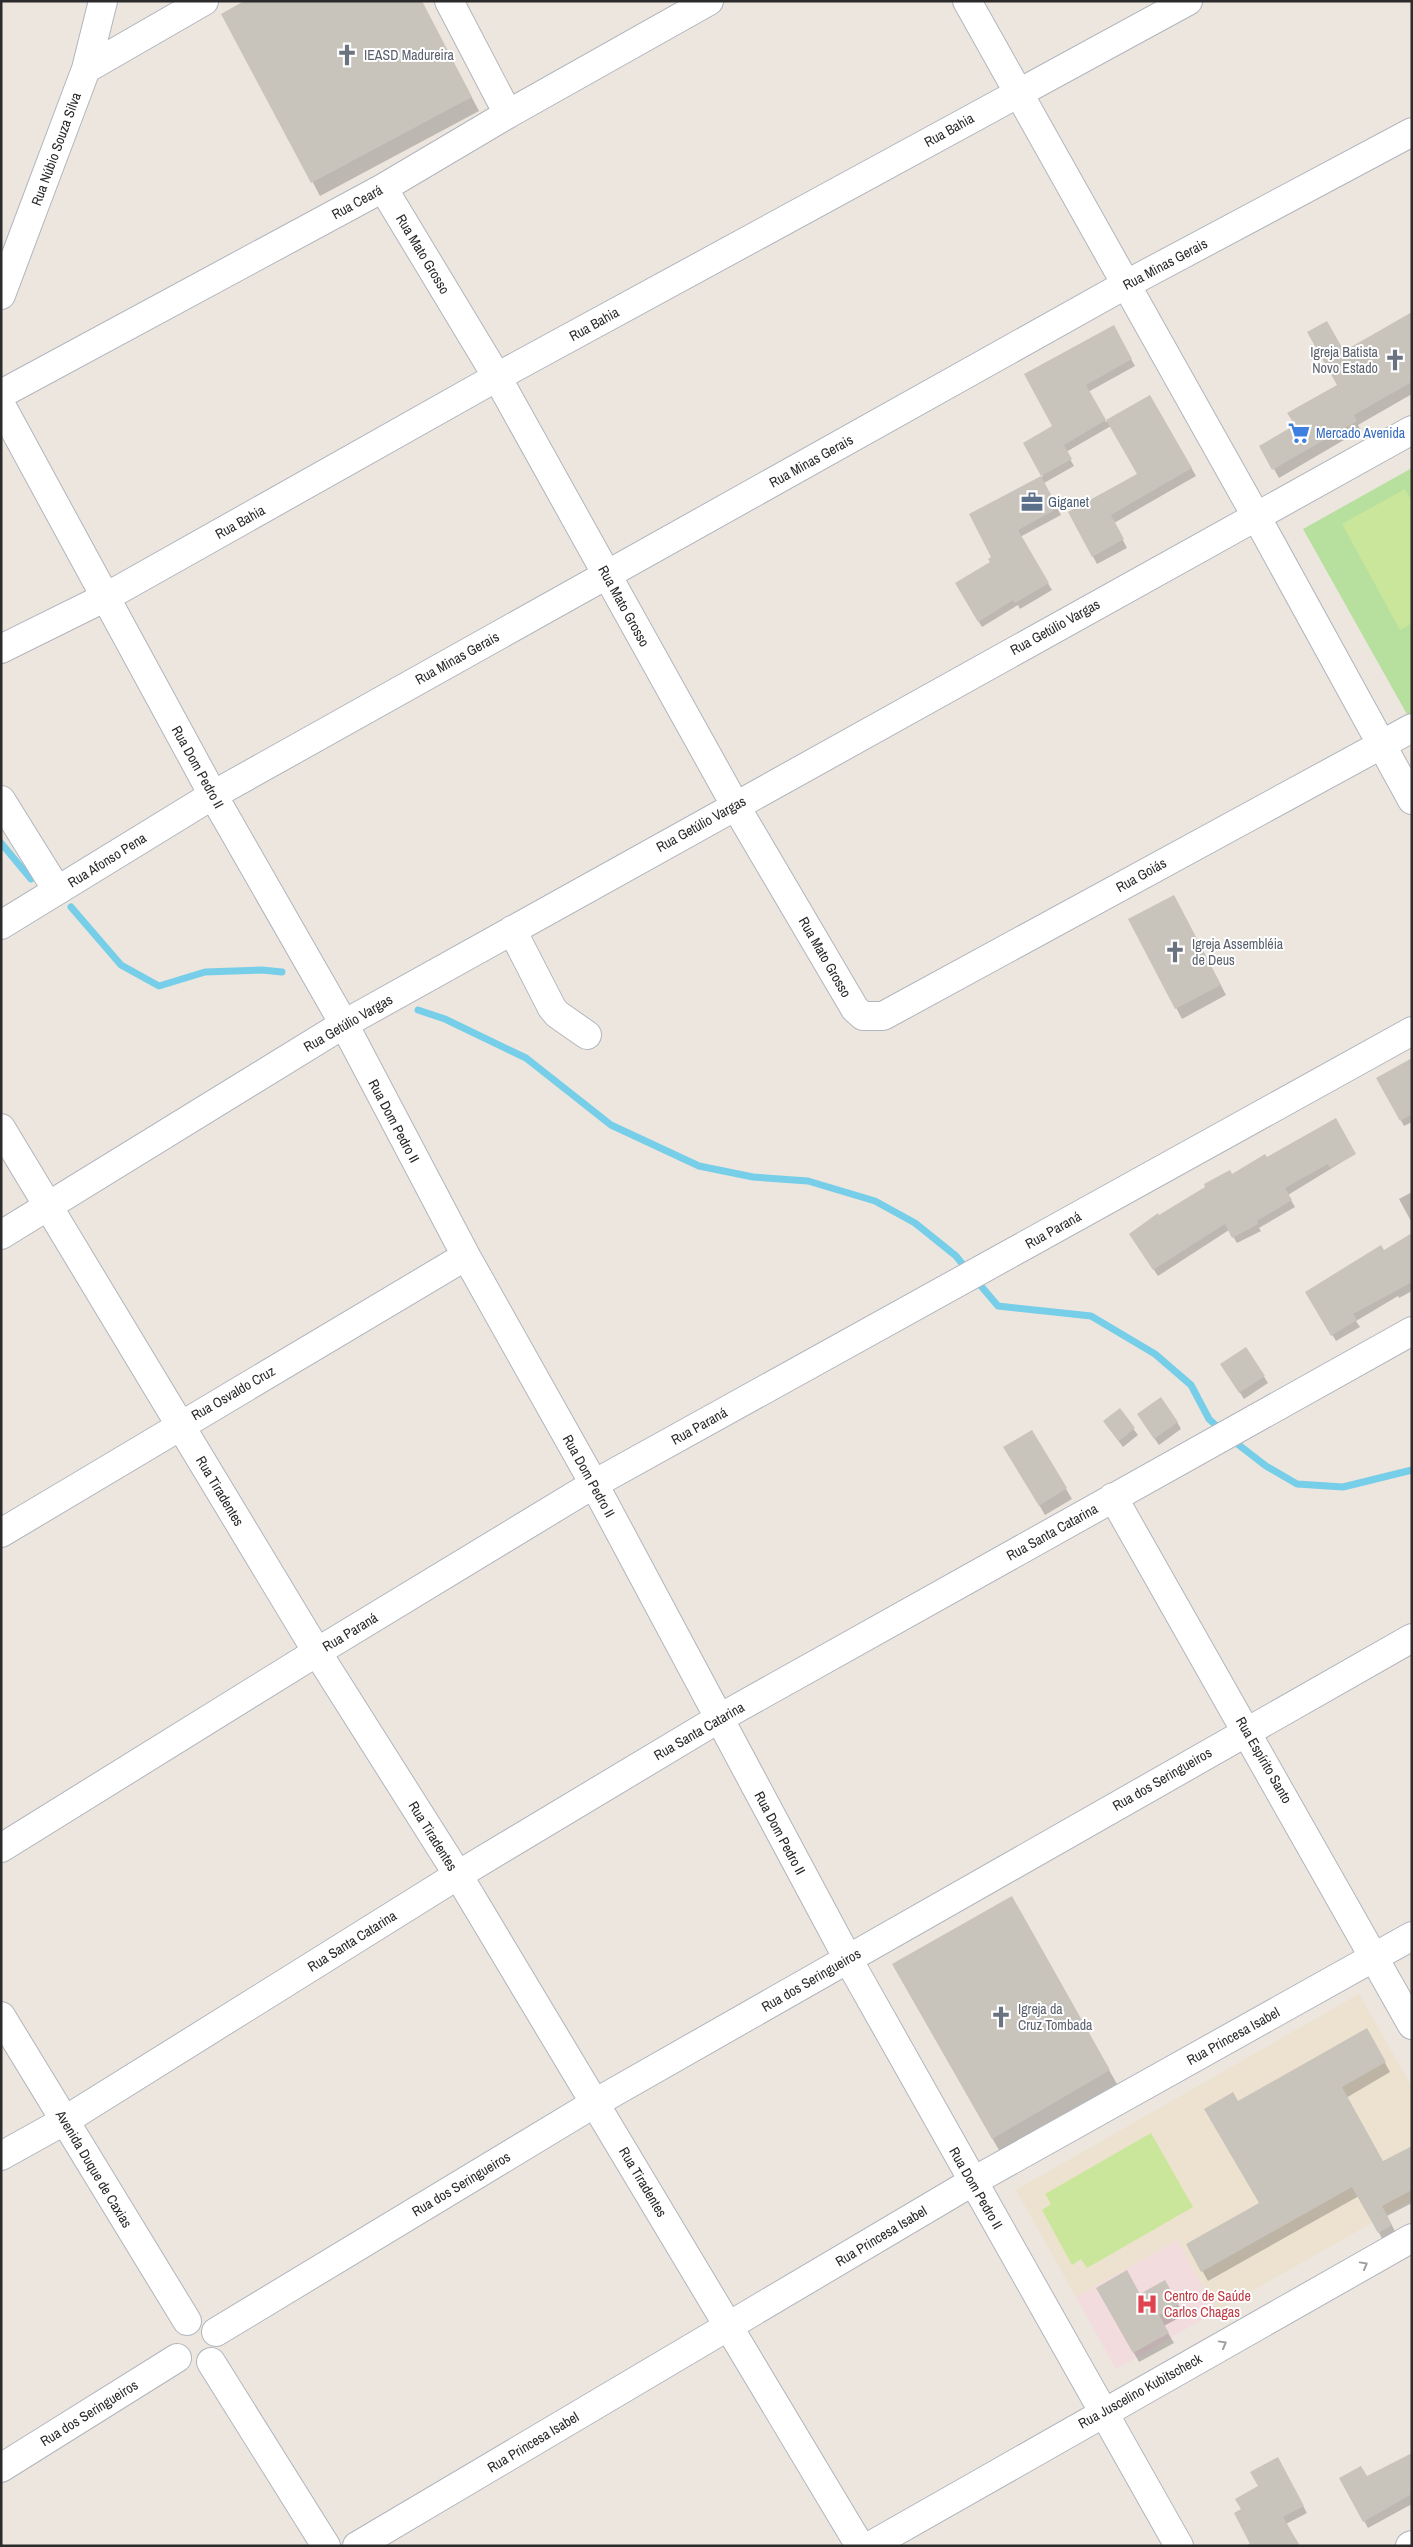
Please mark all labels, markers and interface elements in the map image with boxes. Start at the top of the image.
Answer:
church icon: IEASD Madureira [334,42,360,68]
place label: IEASD Madureira [364,46,455,64]
street label: Rua Núbio Souza Silva [27,89,85,208]
street label: Rua Bahia [921,109,978,151]
street label: Rua Ceará [328,180,386,223]
street label: Rua Mato Grosso [392,211,454,297]
street label: Rua Minas Gerais [1120,234,1211,294]
street label: Rua Bahia [566,303,623,345]
place label: Igreja Batista Novo Estado [1310,343,1379,377]
church icon: Igreja Batista Novo Estado [1382,347,1408,373]
supermarket icon: Mercado Avenida [1286,420,1312,446]
place label: Mercado Avenida [1316,424,1406,442]
street label: Rua Minas Gerais [766,430,856,491]
office icon: Giganet [1019,489,1045,515]
place label: Giganet [1048,493,1089,511]
street label: Rua Bahia [212,501,269,543]
street label: Rua Mato Grosso [594,562,654,650]
street label: Rua Getúlio Vargas [1007,595,1103,659]
street label: Rua Minas Gerais [412,627,502,688]
street label: Rua Dom Pedro II [168,722,228,812]
street label: Rua Getúlio Vargas [653,792,749,856]
street label: Rua Afonso Pena [64,828,150,891]
street label: Rua Goiás [1113,854,1170,896]
street label: Rua Mato Grosso [795,914,855,1000]
place label: Igreja Assembléia de Deus [1192,935,1284,969]
church icon: Igreja Assembléia de Deus [1162,939,1188,965]
street label: Rua Getúlio Vargas [300,990,396,1056]
street label: Rua Dom Pedro II [364,1076,424,1166]
street label: Rua Paraná [1022,1207,1085,1253]
street label: Rua Osvaldo Cruz [188,1362,278,1424]
street label: Rua Paraná [668,1403,731,1449]
street label: Rua Dom Pedro II [559,1431,619,1521]
street label: Rua Tiradentes [192,1453,248,1530]
street label: Rua Santa Catarina [1003,1499,1101,1564]
street label: Rua Paraná [319,1608,381,1655]
street label: Rua Santa Catarina [651,1698,748,1764]
street label: Rua Espírito Santo [1232,1713,1296,1807]
street label: Rua dos Seringueiros [1109,1743,1215,1815]
street label: Rua Dom Pedro II [750,1788,810,1878]
street label: Rua Tiradentes [405,1798,462,1874]
street label: Rua Santa Catarina [304,1906,400,1976]
street label: Rua dos Seringueiros [758,1944,864,2016]
place label: Igreja da Cruz Tombada [1018,2000,1093,2034]
street label: Rua Princesa Isabel [1183,2003,1283,2069]
church icon: Igreja da Cruz Tombada [988,2004,1014,2030]
street label: Avenida Duque de Caxias [51,2106,136,2231]
street label: Rua Tiradentes [615,2144,671,2221]
street label: Rua Dom Pedro II [945,2144,1007,2232]
street label: Rua dos Seringueiros [408,2147,514,2220]
street label: Rua Princesa Isabel [832,2202,930,2270]
one-way arrow [1359,2261,1368,2271]
place label: Centro de Saúde Carlos Chagas [1164,2287,1251,2321]
hospital icon: Centro de Saúde Carlos Chagas [1134,2291,1160,2317]
one-way arrow [1217,2341,1226,2351]
street label: Rua Juscelino Kubitscheck [1075,2349,1205,2432]
street label: Rua dos Seringueiros [37,2376,141,2450]
street label: Rua Princesa Isabel [484,2408,582,2476]

